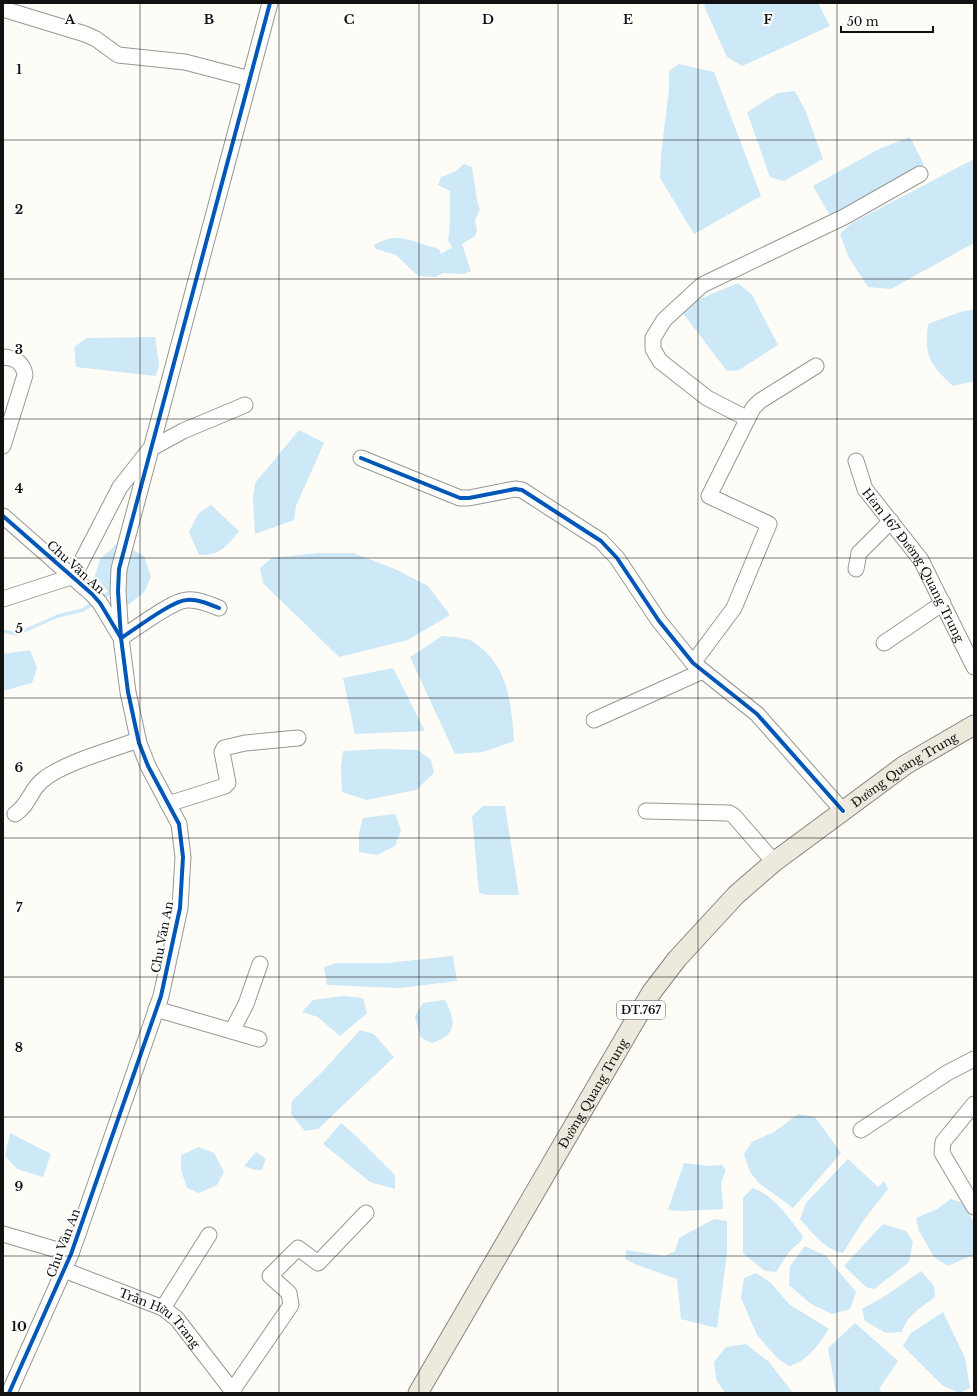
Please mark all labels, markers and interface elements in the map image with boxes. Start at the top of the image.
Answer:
scale bar [841,8,933,34]
text: A [64,11,76,28]
text: B [204,11,214,28]
text: C [344,11,355,28]
text: D [482,11,494,28]
text: E [623,11,633,28]
text: F [764,11,773,28]
text: 50 m [847,14,879,29]
text: 1 [16,61,22,78]
text: 2 [15,201,23,218]
text: 3 [15,341,23,358]
text: 4 [15,480,24,497]
street label: Hẻm 167 Đường Quang Trung [859,485,968,645]
street label: Chu Văn An [44,537,108,597]
text: 5 [15,620,23,637]
street label: Đường Quang Trung [848,728,961,810]
text: 6 [15,759,24,776]
text: 7 [16,899,23,916]
street label: Chu Văn An [148,900,176,974]
road number: ĐT.767 [617,1001,665,1019]
street label: Đường Quang Trung [555,1035,631,1151]
text: 8 [15,1039,23,1056]
text: 9 [15,1178,24,1195]
street label: Chu Văn An [43,1206,83,1280]
street label: Trần Hữu Trang [117,1284,204,1351]
text: 10 [11,1318,27,1335]

